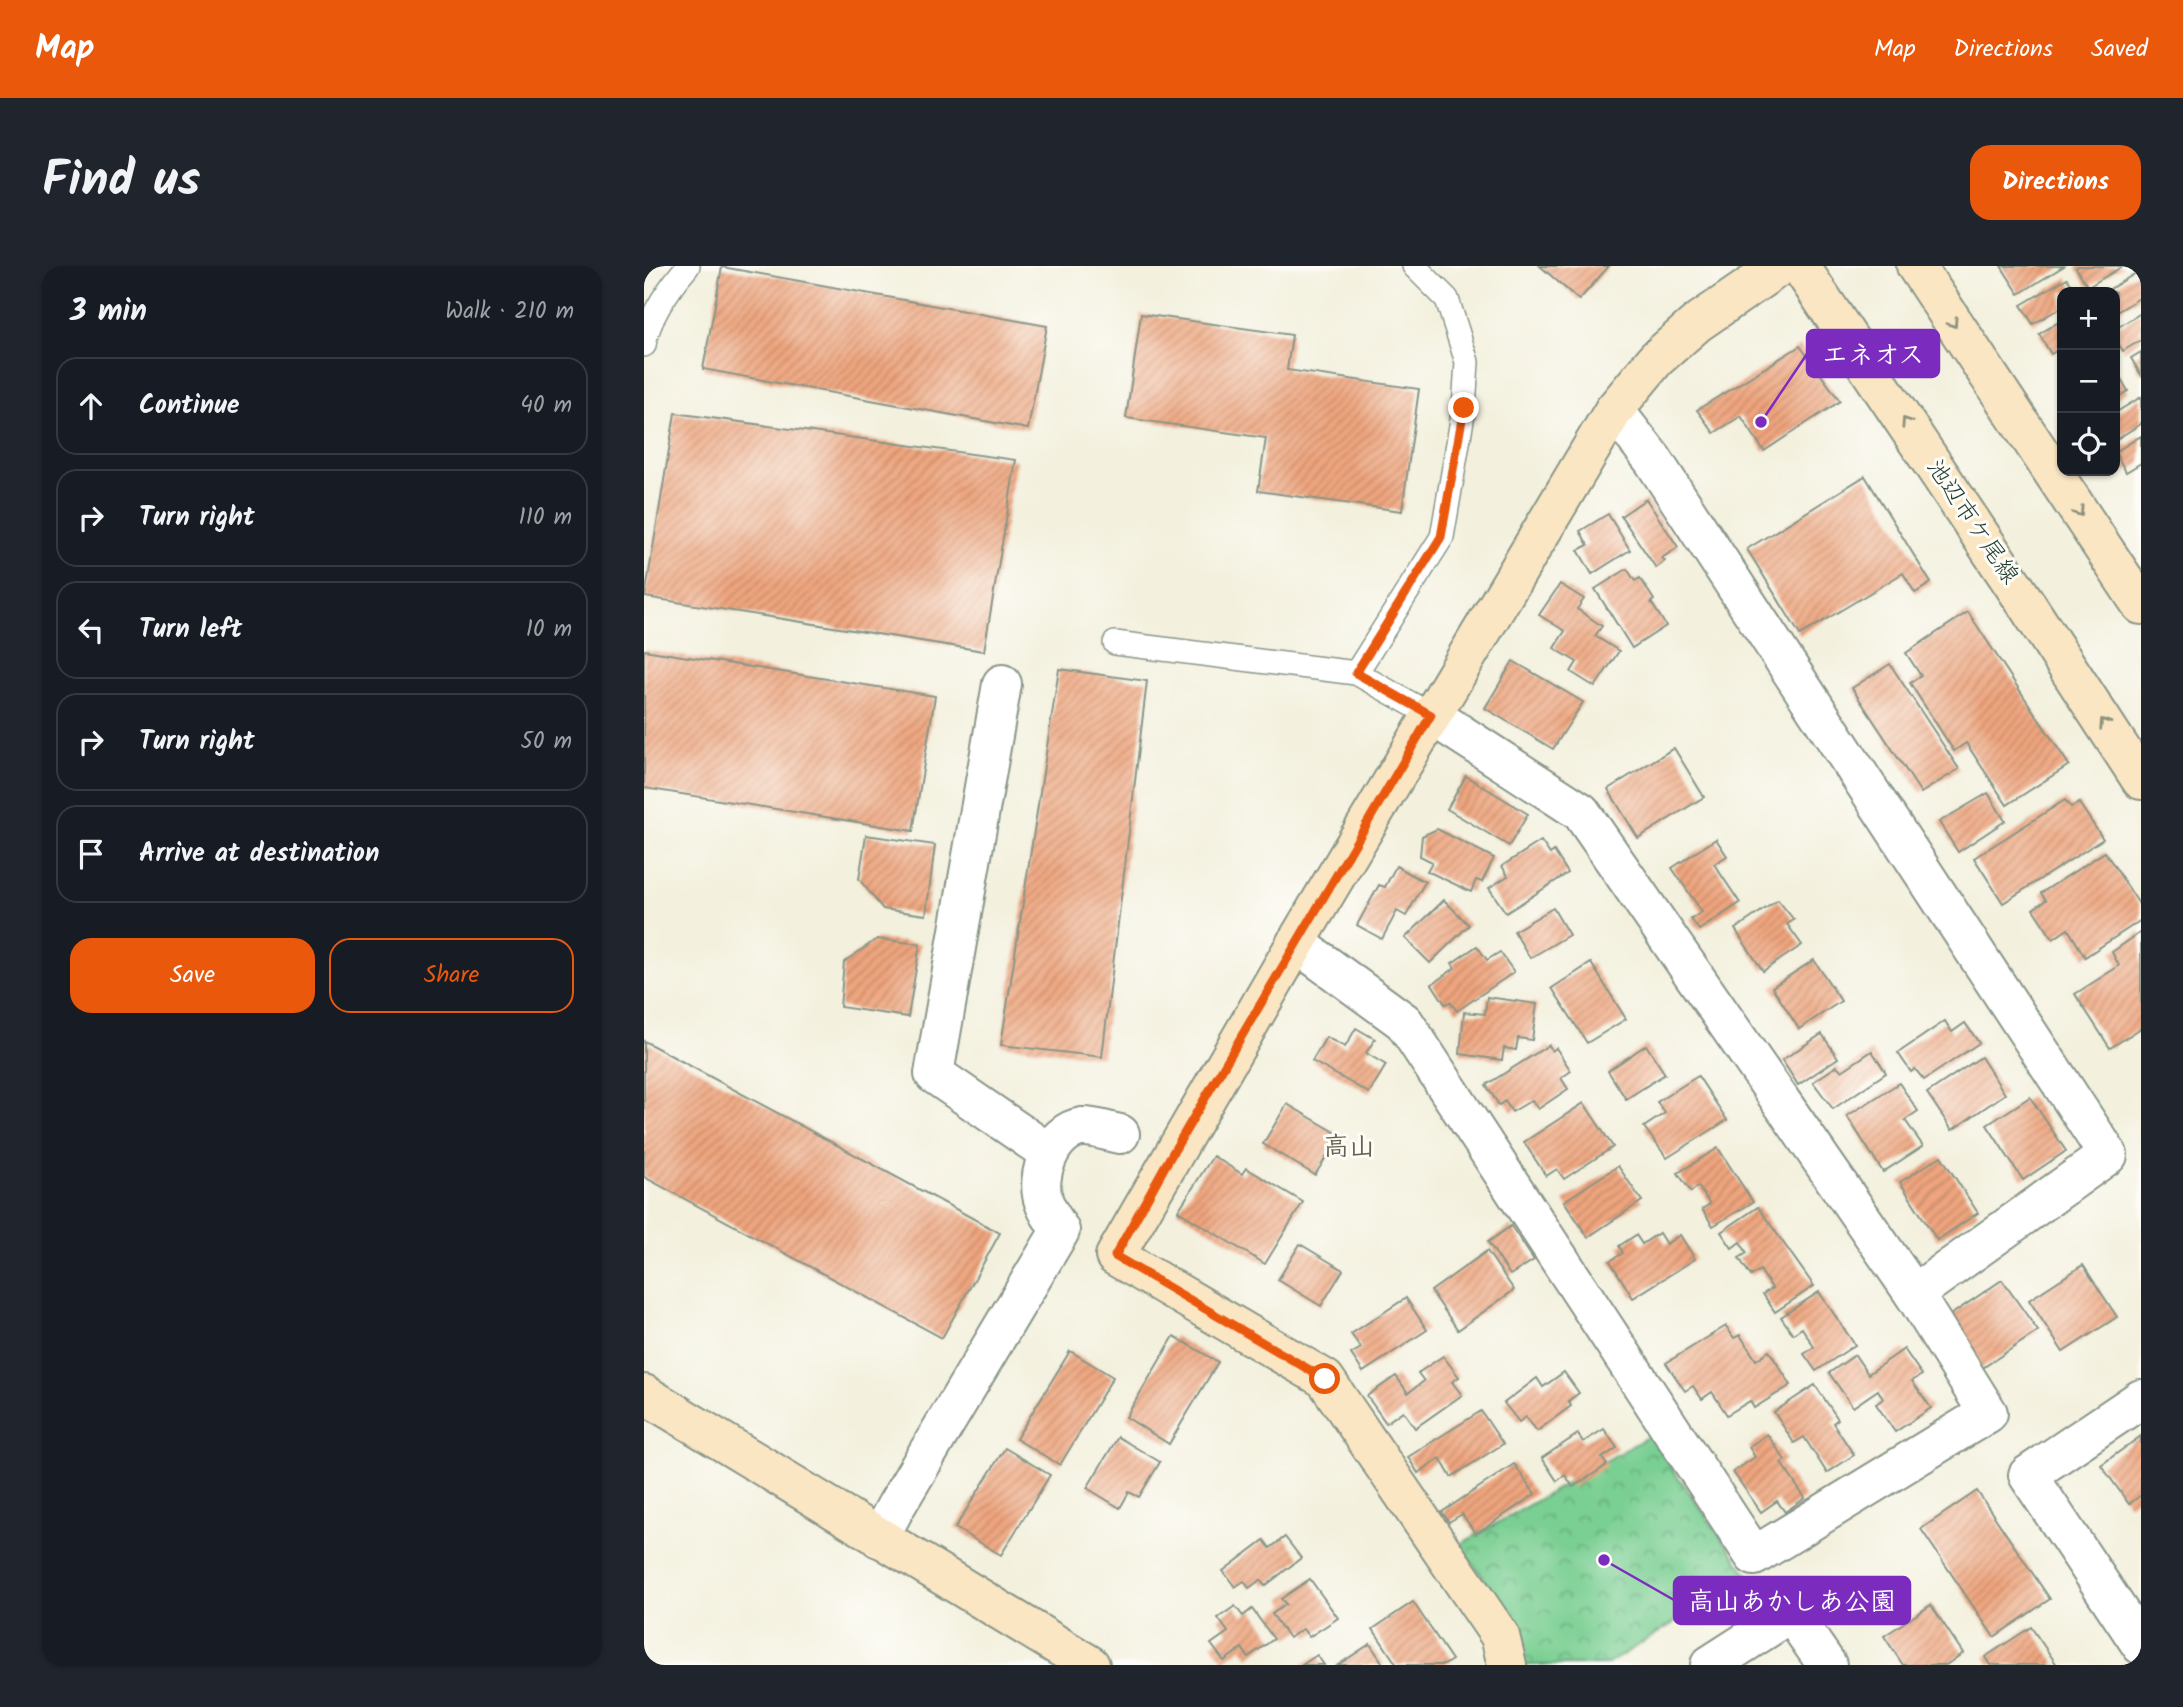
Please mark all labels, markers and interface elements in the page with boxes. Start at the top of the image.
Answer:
text: Map [35,23,95,76]
text: Map [1874,30,1916,69]
text: Directions [1954,30,2053,69]
text: Saved [2091,30,2148,69]
text: Find us [42,143,200,221]
button: Directions [1970,145,2141,220]
map controls [2057,287,2120,476]
button: + [2057,287,2120,350]
text: 3 min [70,288,147,336]
text: Walk · 210 m [445,294,574,330]
one-way arrow [1945,315,1958,328]
callout: エネオス [1807,330,1939,377]
text: エネオス [1822,335,1924,377]
button: − [2057,350,2120,413]
text: Continue [139,385,240,427]
icon: ahead [72,387,110,425]
text: 40 m [520,388,572,424]
route end [1448,392,1479,423]
button: locate [2057,413,2120,476]
one-way arrow [1901,417,1914,430]
street label: 池辺市ケ尾線 [1916,451,2028,593]
text: Turn right [139,497,255,539]
icon: right [72,499,110,537]
text: 110 m [519,500,572,536]
one-way arrow [2071,505,2084,518]
text: Turn left [139,609,242,651]
icon: left [72,611,110,649]
text: 10 m [526,612,572,648]
one-way arrow [2100,718,2112,731]
text: Turn right [139,721,255,763]
icon: right [72,723,110,761]
text: 50 m [521,724,572,760]
text: Arrive at destination [139,833,379,875]
icon: arrive [72,835,110,873]
button: Save [70,938,315,1013]
button: Share [329,938,574,1013]
district label: 高山 [1323,1127,1375,1169]
route start [1309,1363,1340,1394]
callout: 高山あかしあ公園 [1674,1577,1910,1624]
text: 高山あかしあ公園 [1688,1582,1896,1624]

